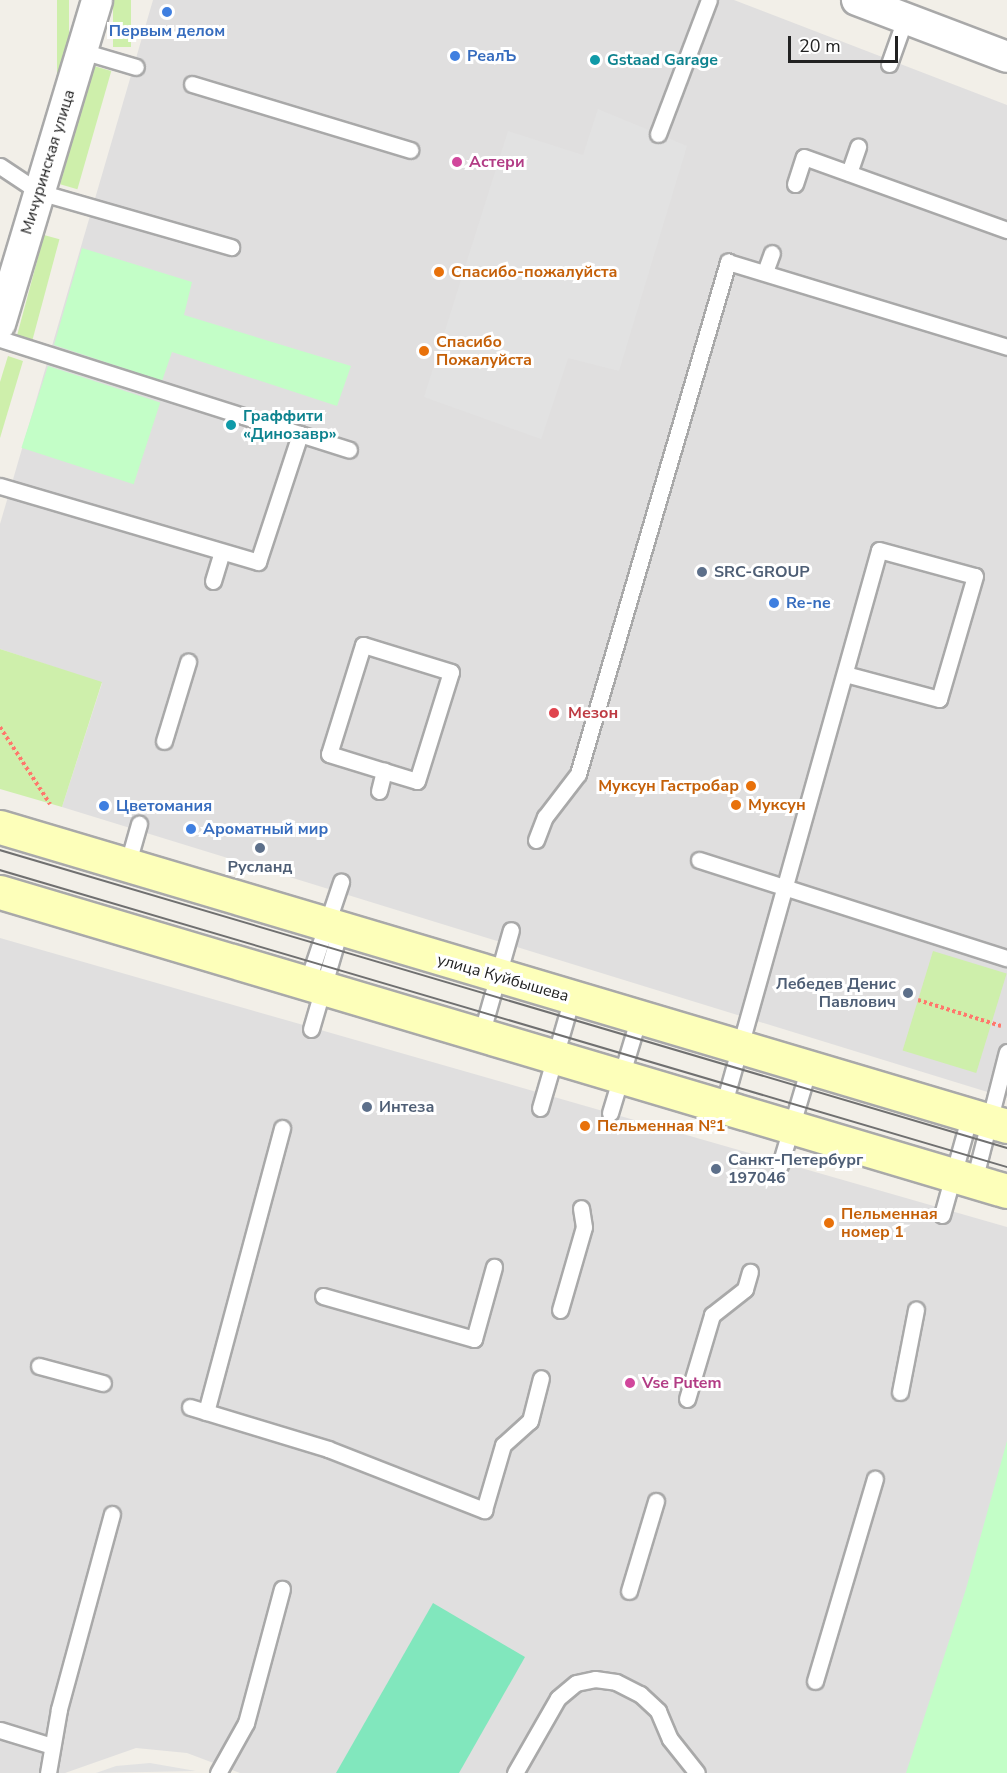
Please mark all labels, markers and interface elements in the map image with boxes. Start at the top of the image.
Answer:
marker: Первым делом [160,5,174,19]
place label: Первым делом [109,21,225,41]
scale bar [791,24,900,62]
text: 20 m [799,34,841,58]
place label: РеалЪ [467,46,517,66]
marker: РеалЪ [448,49,462,63]
place label: Gstaad Garage [607,50,718,70]
marker: Gstaad Garage [588,53,602,67]
street label: Мичуринская улица [17,87,79,237]
place label: Астери [469,152,525,172]
marker: Астери [450,155,464,169]
place label: Спасибо-пожалуйста [451,262,618,282]
marker: Спасибо-пожалуйста [432,265,446,279]
place label: Спасибо Пожалуйста [436,332,532,370]
marker: Спасибо Пожалуйста [417,344,431,358]
place label: Граффити «Динозавр» [243,406,337,444]
marker: Граффити «Динозавр» [224,418,238,432]
place label: SRC-GROUP [714,562,810,582]
marker: SRC-GROUP [695,565,709,579]
place label: Re-ne [786,593,831,613]
marker: Re-ne [767,596,781,610]
place label: Мезон [568,703,618,723]
marker: Мезон [545,704,563,722]
place label: Муксун Гастробар [598,776,739,796]
marker: Муксун Гастробар [744,779,758,793]
place label: Муксун [748,795,806,815]
place label: Цветомания [116,796,212,816]
marker: Муксун [729,798,743,812]
marker: Цветомания [97,799,111,813]
place label: Ароматный мир [203,819,328,839]
marker: Ароматный мир [184,822,198,836]
marker: Русланд [253,841,267,855]
place label: Русланд [228,857,292,877]
street label: улица Куйбышева [435,950,571,1006]
place label: Лебедев Денис Павлович [776,974,896,1012]
marker: Лебедев Денис Павлович [901,986,915,1000]
place label: Интеза [379,1097,434,1117]
marker: Интеза [360,1100,374,1114]
place label: Пельменная №1 [597,1116,725,1136]
marker: Пельменная №1 [578,1119,592,1133]
place label: Санкт-Петербург 197046 [728,1150,863,1188]
marker: Санкт-Петербург 197046 [709,1162,723,1176]
place label: Пельменная номер 1 [841,1204,938,1242]
marker: Пельменная номер 1 [822,1216,836,1230]
place label: Vse Putem [642,1373,722,1393]
marker: Vse Putem [623,1376,637,1390]

